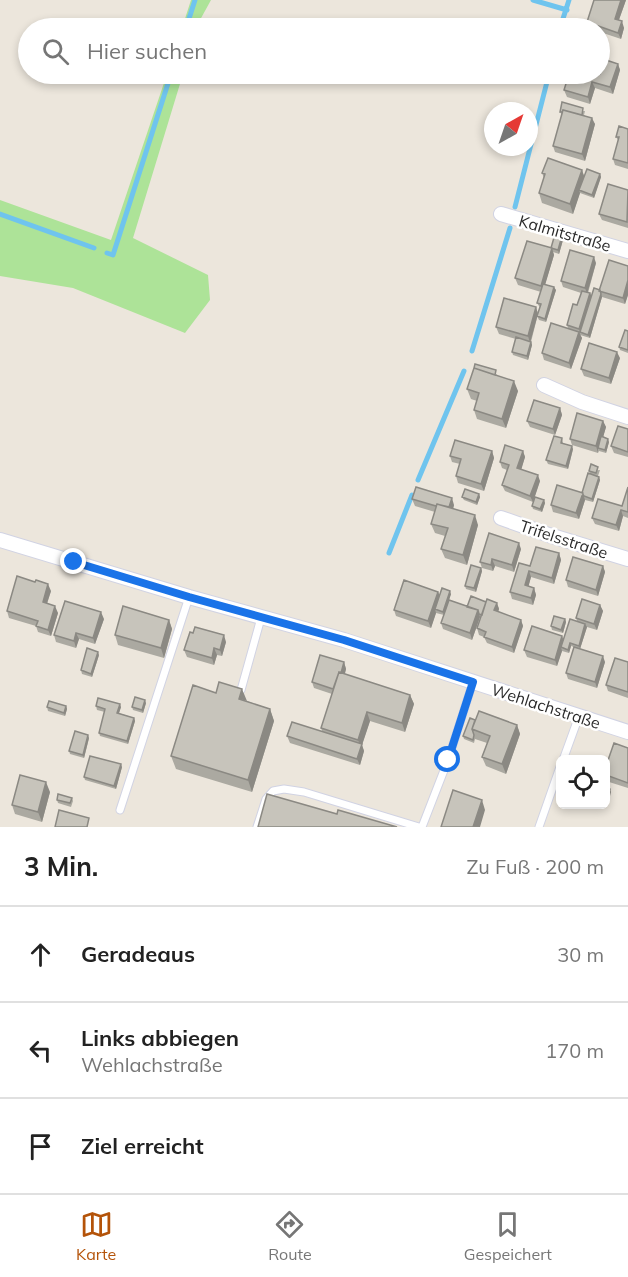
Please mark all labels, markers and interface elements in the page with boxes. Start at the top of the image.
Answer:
search box [18,18,610,84]
icon: search [39,35,72,68]
text: Hier suchen [87,37,207,65]
north arrow [484,102,538,156]
street label: Kalmitstraße [517,210,613,256]
street label: Trifelsstraße [517,515,611,563]
route end [60,548,86,574]
street label: Wehlachstraße [489,679,603,733]
route start [434,746,460,772]
map controls [556,755,610,809]
button: locate [556,755,610,809]
text: 3 Min. [24,850,98,883]
text: Zu Fuß · 200 m [466,854,604,879]
icon: ahead [24,938,57,971]
text: Geradeaus [81,940,195,968]
text: 30 m [557,942,604,967]
text: Links abbiegen [81,1024,239,1052]
icon: left [24,1034,57,1067]
text: 170 m [545,1038,604,1063]
text: Wehlachstraße [81,1052,223,1077]
icon: arrive [24,1130,57,1163]
text: Ziel erreicht [81,1132,204,1160]
tab: Karte [76,1208,116,1264]
tab: Route [268,1208,312,1264]
tab: Gespeichert [464,1208,552,1264]

